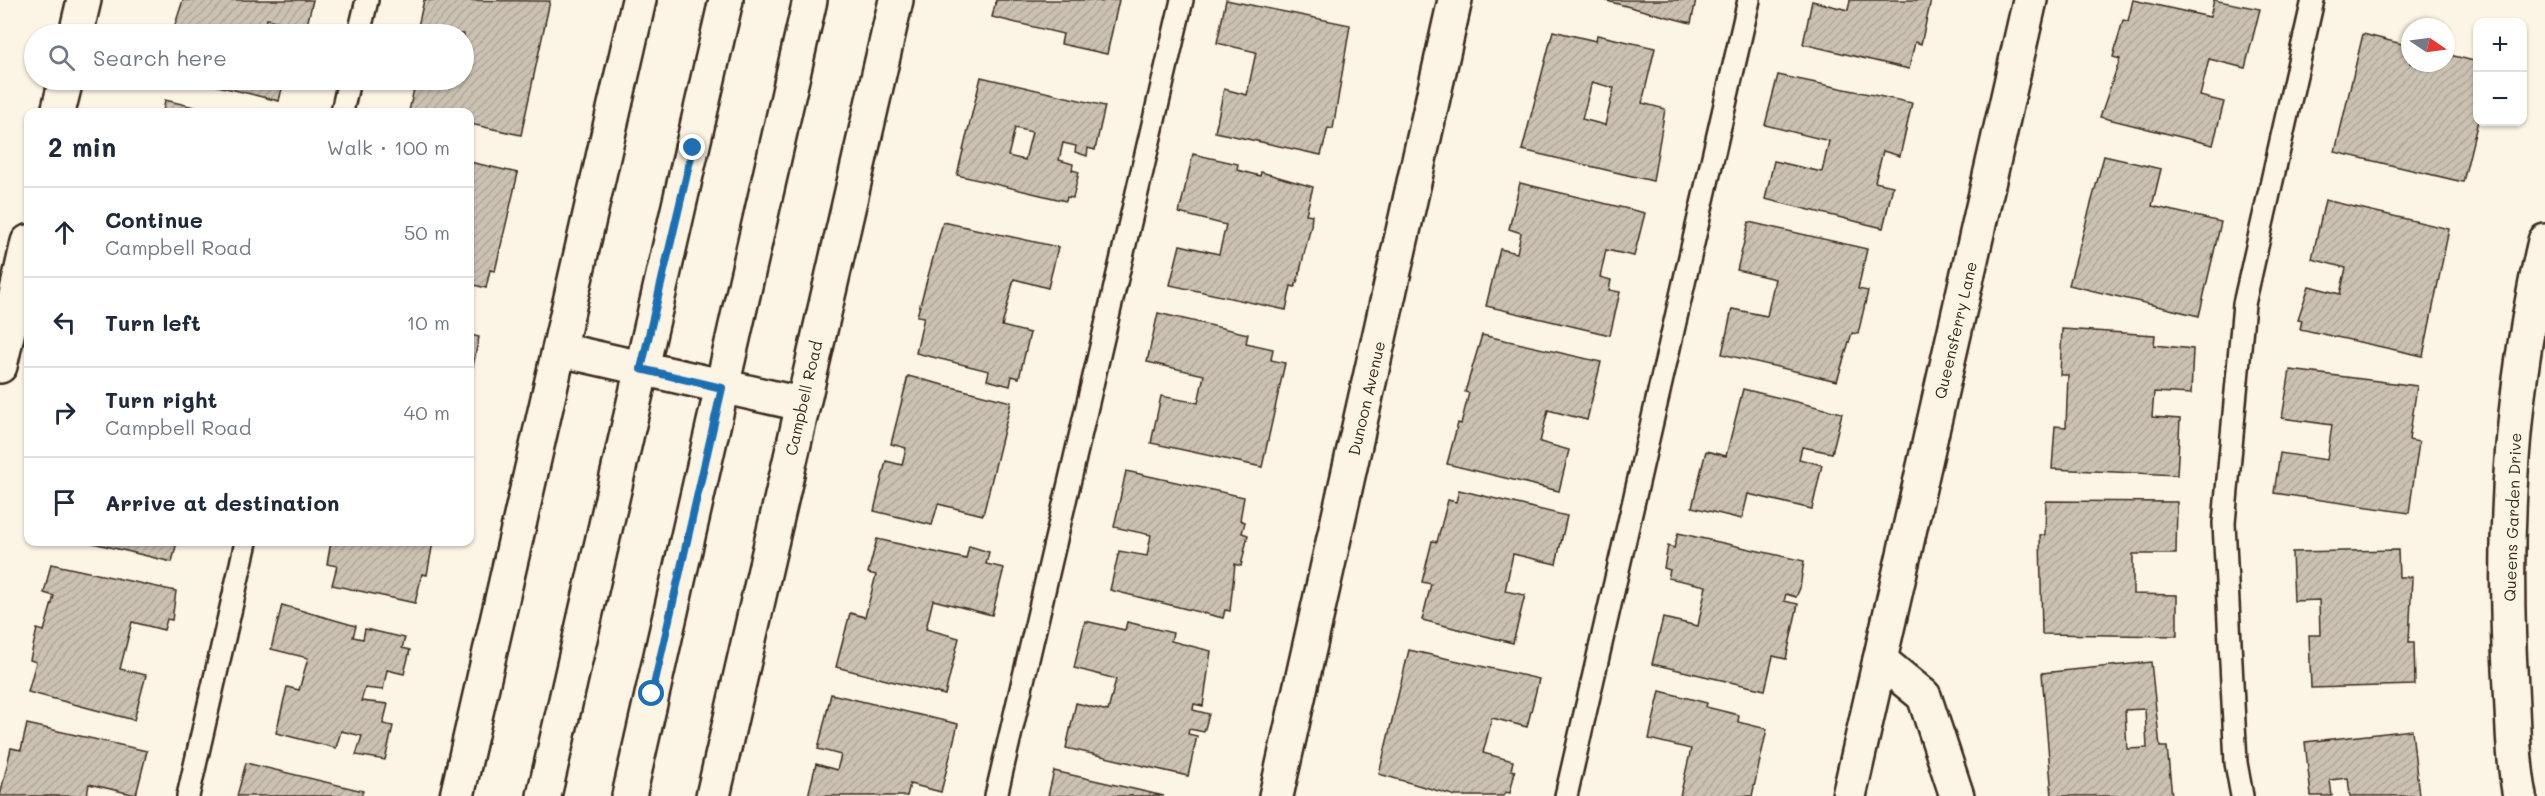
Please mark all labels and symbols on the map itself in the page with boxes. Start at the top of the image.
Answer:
north arrow [2401,18,2455,72]
route end [679,134,705,160]
street label: Queensferry Lane [1929,259,1981,401]
street label: Campbell Road [780,339,826,457]
street label: Dunoon Avenue [1343,339,1389,457]
street label: Queens Garden Drive [2499,432,2525,602]
route start [638,680,664,706]

